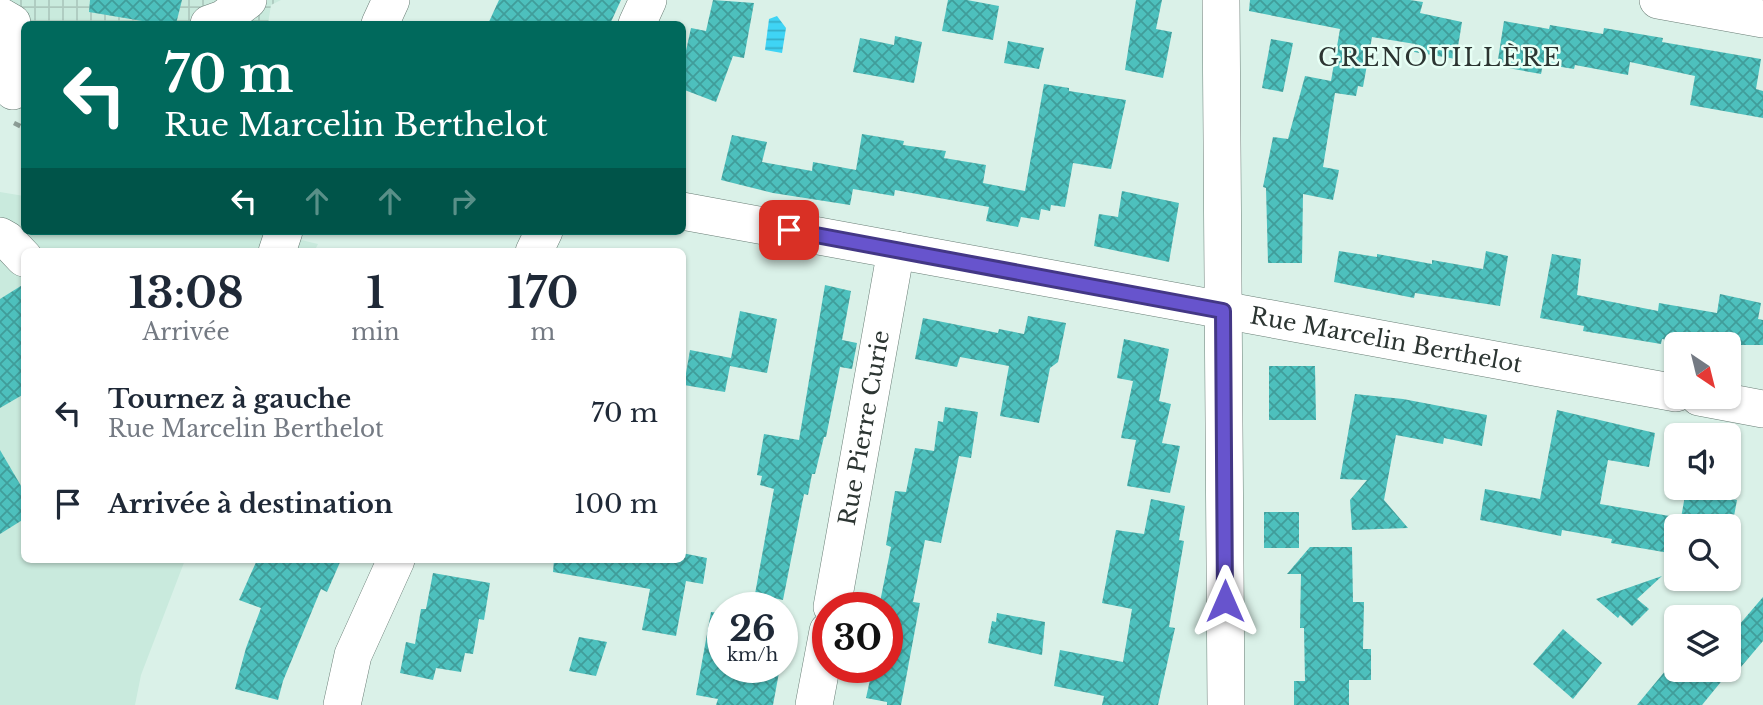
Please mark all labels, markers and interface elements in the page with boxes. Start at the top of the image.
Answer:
district label: GRENOUILLÈRE [1318,43,1562,72]
text: 70 m [164,44,294,105]
icon: left [49,49,140,140]
text: Rue Marcelin Berthelot [164,105,548,145]
icon: left [225,182,263,220]
icon: ahead [298,182,336,220]
icon: ahead [371,182,409,220]
icon: right [444,182,482,220]
pin [759,200,819,260]
icon: arrive [770,211,808,249]
text: 13:08 [128,267,244,319]
text: 1 [366,267,384,319]
text: 170 [507,267,579,319]
street label: Rue Marcelin Berthelot [1248,301,1525,379]
text: Arrivée [142,318,230,346]
text: min [351,318,400,346]
text: m [530,318,555,346]
street label: Rue Pierre Curie [833,328,895,528]
north arrow [1664,332,1741,410]
map controls [1664,332,1741,682]
text: Tournez à gauche [108,383,351,415]
icon: left [49,394,87,432]
text: 70 m [591,397,658,429]
text: Rue Marcelin Berthelot [108,415,384,443]
button: sound [1664,423,1741,500]
icon: arrive [49,485,87,523]
text: Arrivée à destination [108,488,393,520]
text: 100 m [574,488,658,520]
button: search [1664,514,1741,591]
position arrow [1188,564,1262,638]
speed limit sign: 30 [812,592,903,683]
button: layers [1664,605,1741,682]
text: 26 [729,607,776,650]
text: km/h [727,644,778,666]

